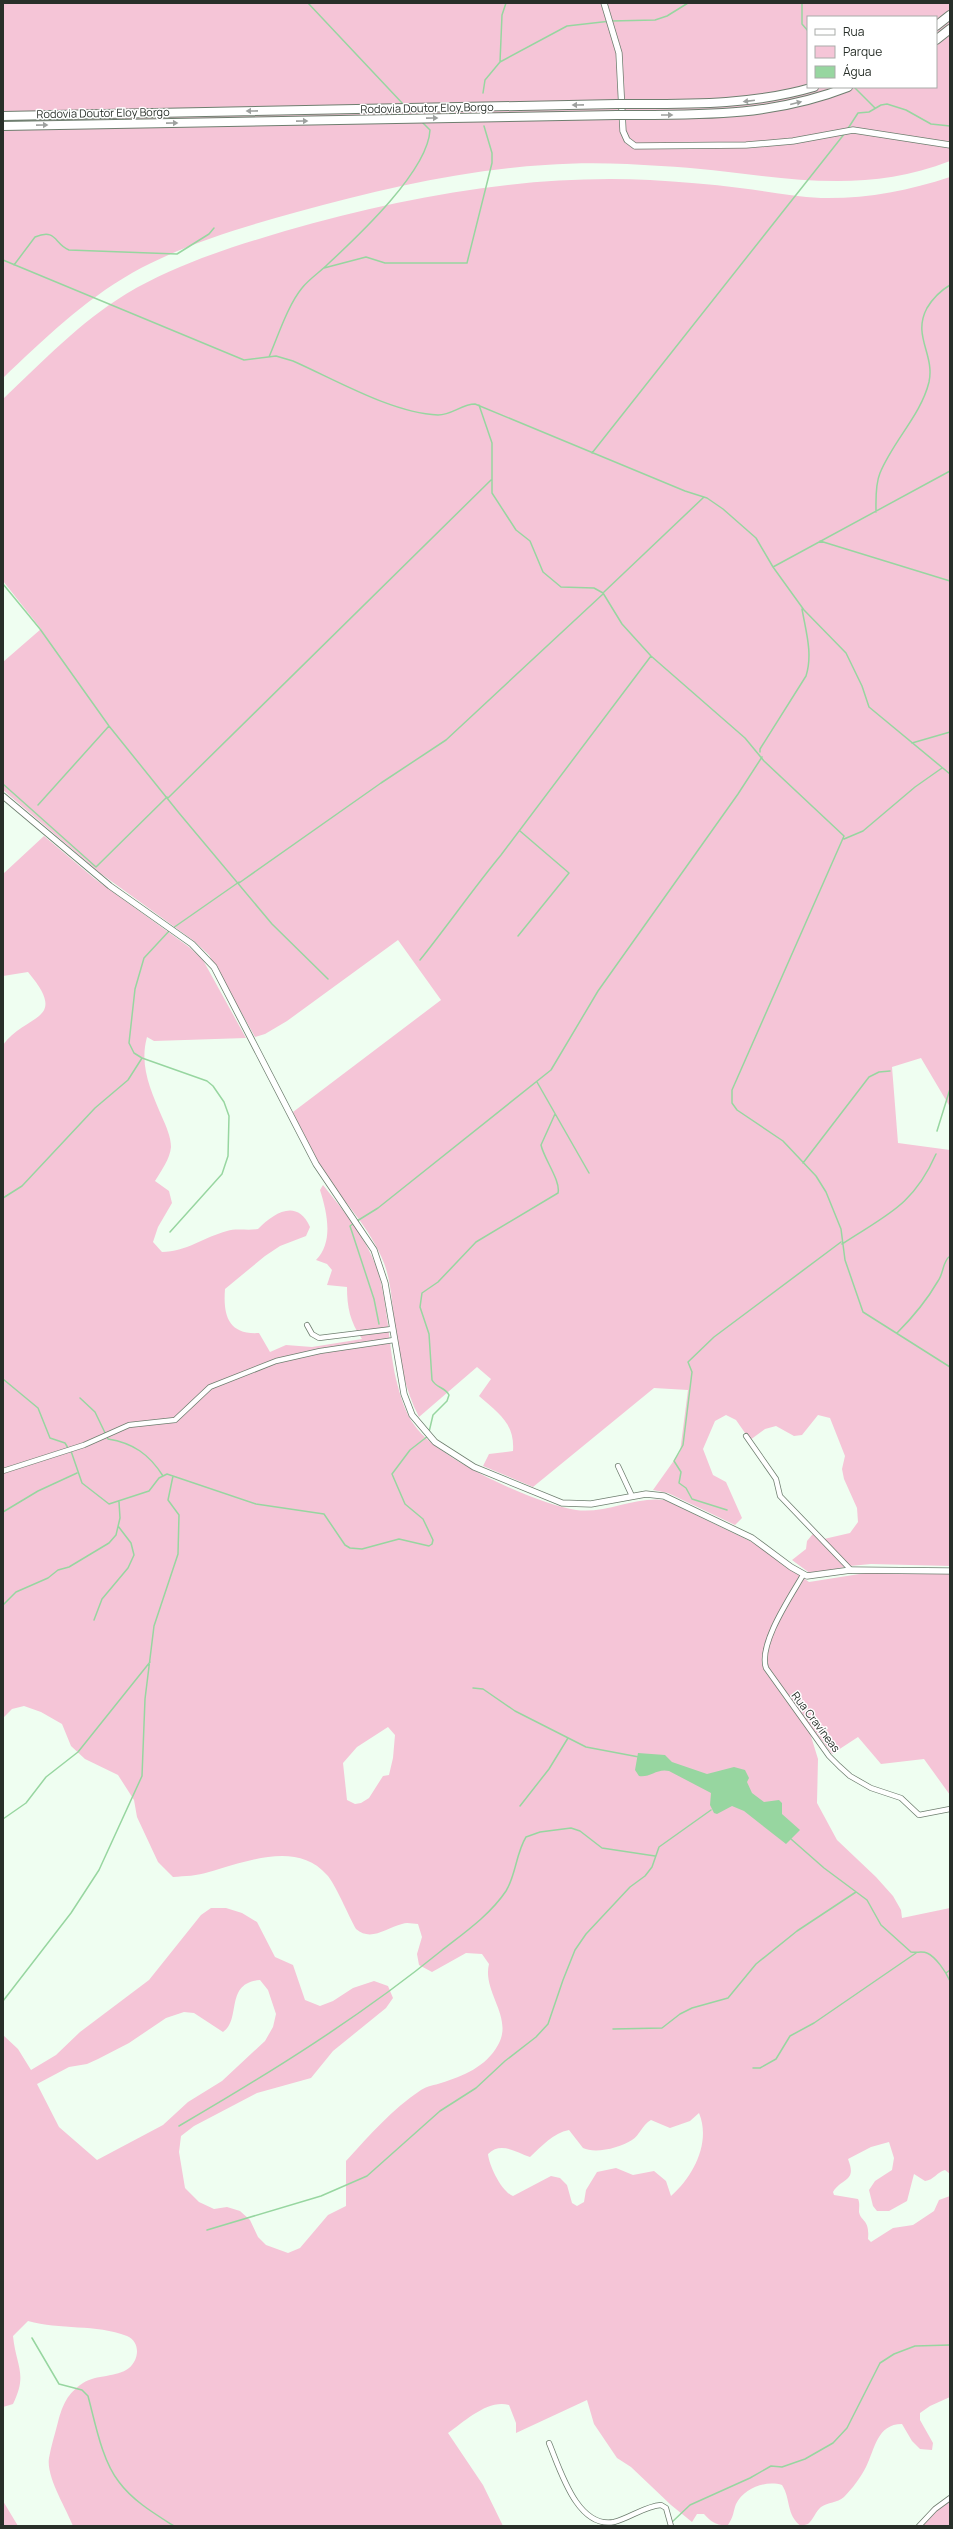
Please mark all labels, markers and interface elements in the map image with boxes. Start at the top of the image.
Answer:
legend [807,16,937,88]
text: Rua [843,23,864,40]
text: Parque [843,43,882,60]
text: Água [843,63,872,80]
one-way arrow [743,98,755,104]
street label: Rodovia Doutor Eloy Borgo [360,99,494,116]
one-way arrow [789,100,802,106]
one-way arrow [571,102,584,108]
street label: Rodovia Doutor Eloy Borgo [36,104,170,121]
one-way arrow [245,108,258,114]
one-way arrow [661,112,674,118]
one-way arrow [426,115,438,122]
one-way arrow [296,118,309,124]
one-way arrow [166,120,179,126]
one-way arrow [36,122,48,129]
street label: Rua Cravíneas [789,1688,844,1755]

